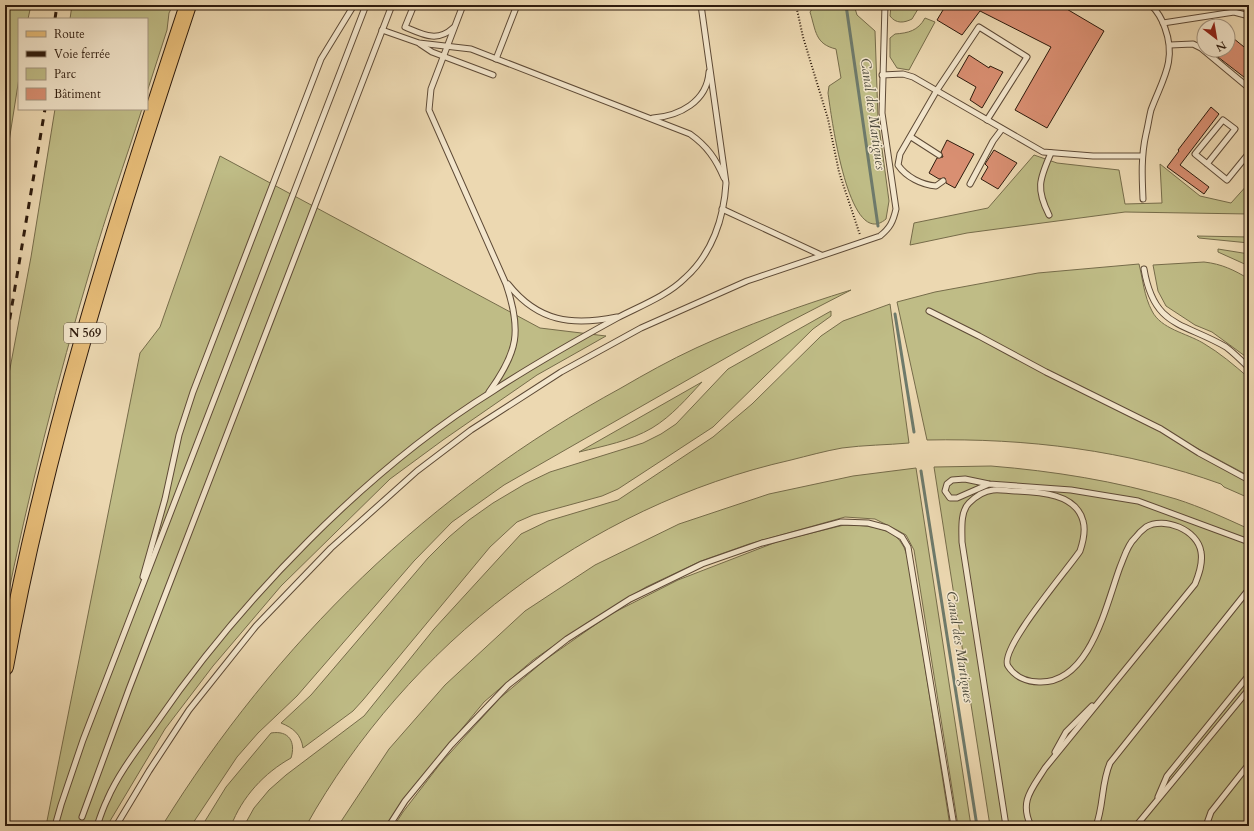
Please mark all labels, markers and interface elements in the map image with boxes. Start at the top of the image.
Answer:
legend [18,18,148,110]
north arrow [1196,18,1236,58]
text: Route [54,26,85,42]
text: N [1213,37,1229,55]
text: Voie ferrée [54,46,110,62]
water label: Canal des Martigues [856,57,890,171]
text: Parc [54,66,77,82]
text: Bâtiment [54,86,101,102]
road number: N 569 [64,323,106,343]
water label: Canal des Martigues [942,590,978,704]

